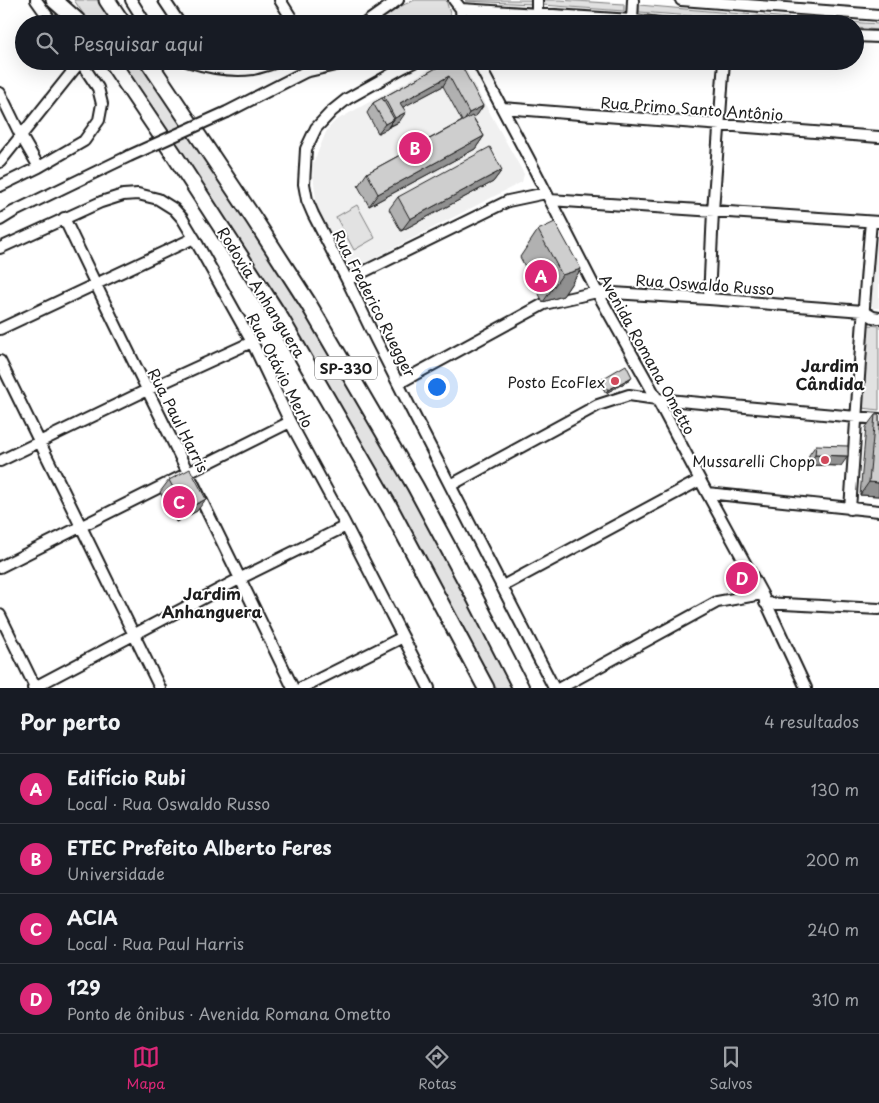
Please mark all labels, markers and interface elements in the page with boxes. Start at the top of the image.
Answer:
search box [15,15,864,70]
icon: search [33,29,61,57]
text: Pesquisar aqui [73,29,203,57]
street label: Rua Primo Santo Antônio [600,90,784,126]
pin: B [399,129,431,167]
street label: Rodovia Anhanguera [212,222,312,363]
street label: Rua Frederico Ruegger [328,225,422,381]
pin: A [525,257,557,295]
street label: Rua Oswaldo Russo [635,268,775,300]
street label: Avenida Romana Ometto [594,270,702,438]
street label: Rua Otávio Merlo [242,309,320,431]
district label: Jardim Cândida [795,353,865,395]
road number: SP-330 [315,356,377,379]
street label: Rua Paul Harris [143,364,215,476]
place label: Posto EcoFlex [508,370,605,393]
your location [424,374,450,400]
marker: Posto EcoFlex [609,375,621,387]
place label: Mussarelli Chopp [692,449,815,472]
marker: Mussarelli Chopp [819,454,831,466]
pin: C [163,483,195,521]
pin: D [726,559,758,597]
district label: Jardim Anhanguera [162,581,262,623]
text: Por perto [20,705,120,737]
text: 4 resultados [764,709,859,733]
text: Edifício Rubi [67,763,186,791]
text: A [30,777,42,801]
text: 130 m [811,777,859,801]
text: Local · Rua Oswaldo Russo [67,791,270,815]
text: ETEC Prefeito Alberto Feres [67,833,332,861]
text: B [31,847,41,871]
text: 200 m [806,847,859,871]
text: Universidade [67,861,165,885]
text: ACIA [67,903,118,931]
text: C [30,917,42,941]
text: 240 m [807,917,859,941]
text: Local · Rua Paul Harris [67,931,244,955]
text: 129 [67,973,101,1001]
text: D [30,987,42,1011]
text: 310 m [811,987,859,1011]
text: Ponto de ônibus · Avenida Romana Ometto [67,1001,391,1025]
tab: Mapa [127,1043,165,1094]
tab: Rotas [418,1043,456,1094]
tab: Salvos [709,1043,752,1094]

